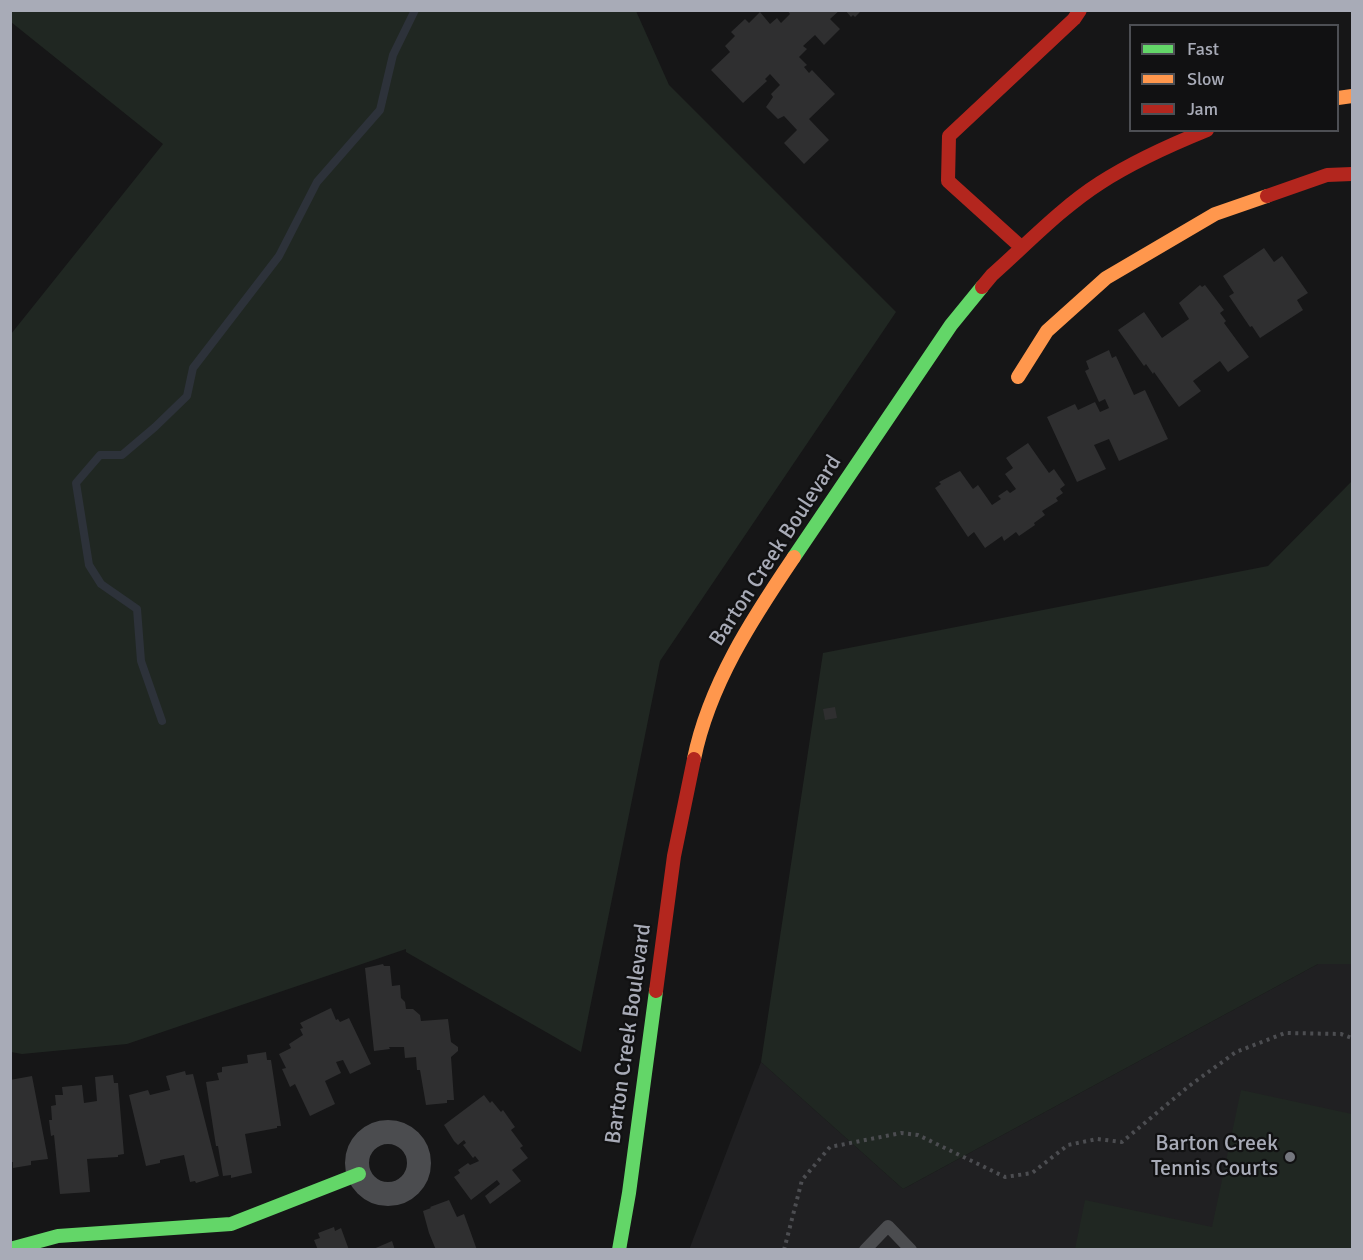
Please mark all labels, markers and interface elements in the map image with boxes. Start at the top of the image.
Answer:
legend [1129,24,1339,132]
text: Fast [1187,38,1219,60]
text: Slow [1187,68,1224,90]
text: Jam [1187,98,1218,120]
street label: Barton Creek Boulevard [704,451,848,651]
street label: Barton Creek Boulevard [600,922,658,1146]
place label: Barton Creek Tennis Courts [1151,1131,1278,1182]
marker: Barton Creek Tennis Courts [1283,1150,1297,1164]

